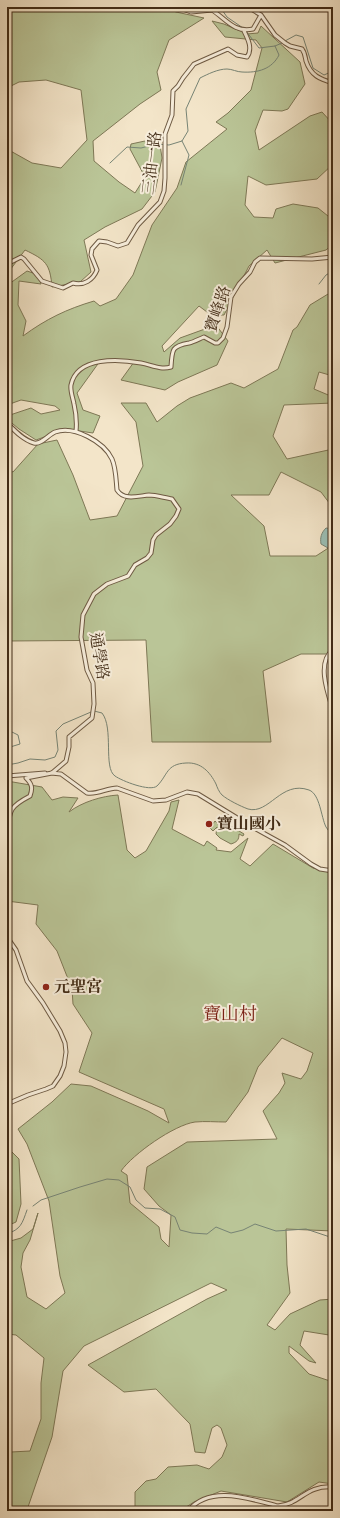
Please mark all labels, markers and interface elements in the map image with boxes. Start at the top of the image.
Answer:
street label: 三油一路 [138,130,166,196]
street label: 寶峰路 [201,283,235,335]
street label: 通學路 [85,631,113,681]
place label: 寶山國小 [217,814,281,834]
marker: 寶山國小 [204,819,214,829]
place label: 元聖宮 [54,977,102,997]
marker: 元聖宮 [41,982,51,992]
district label: 寶山村 [203,1003,257,1026]

